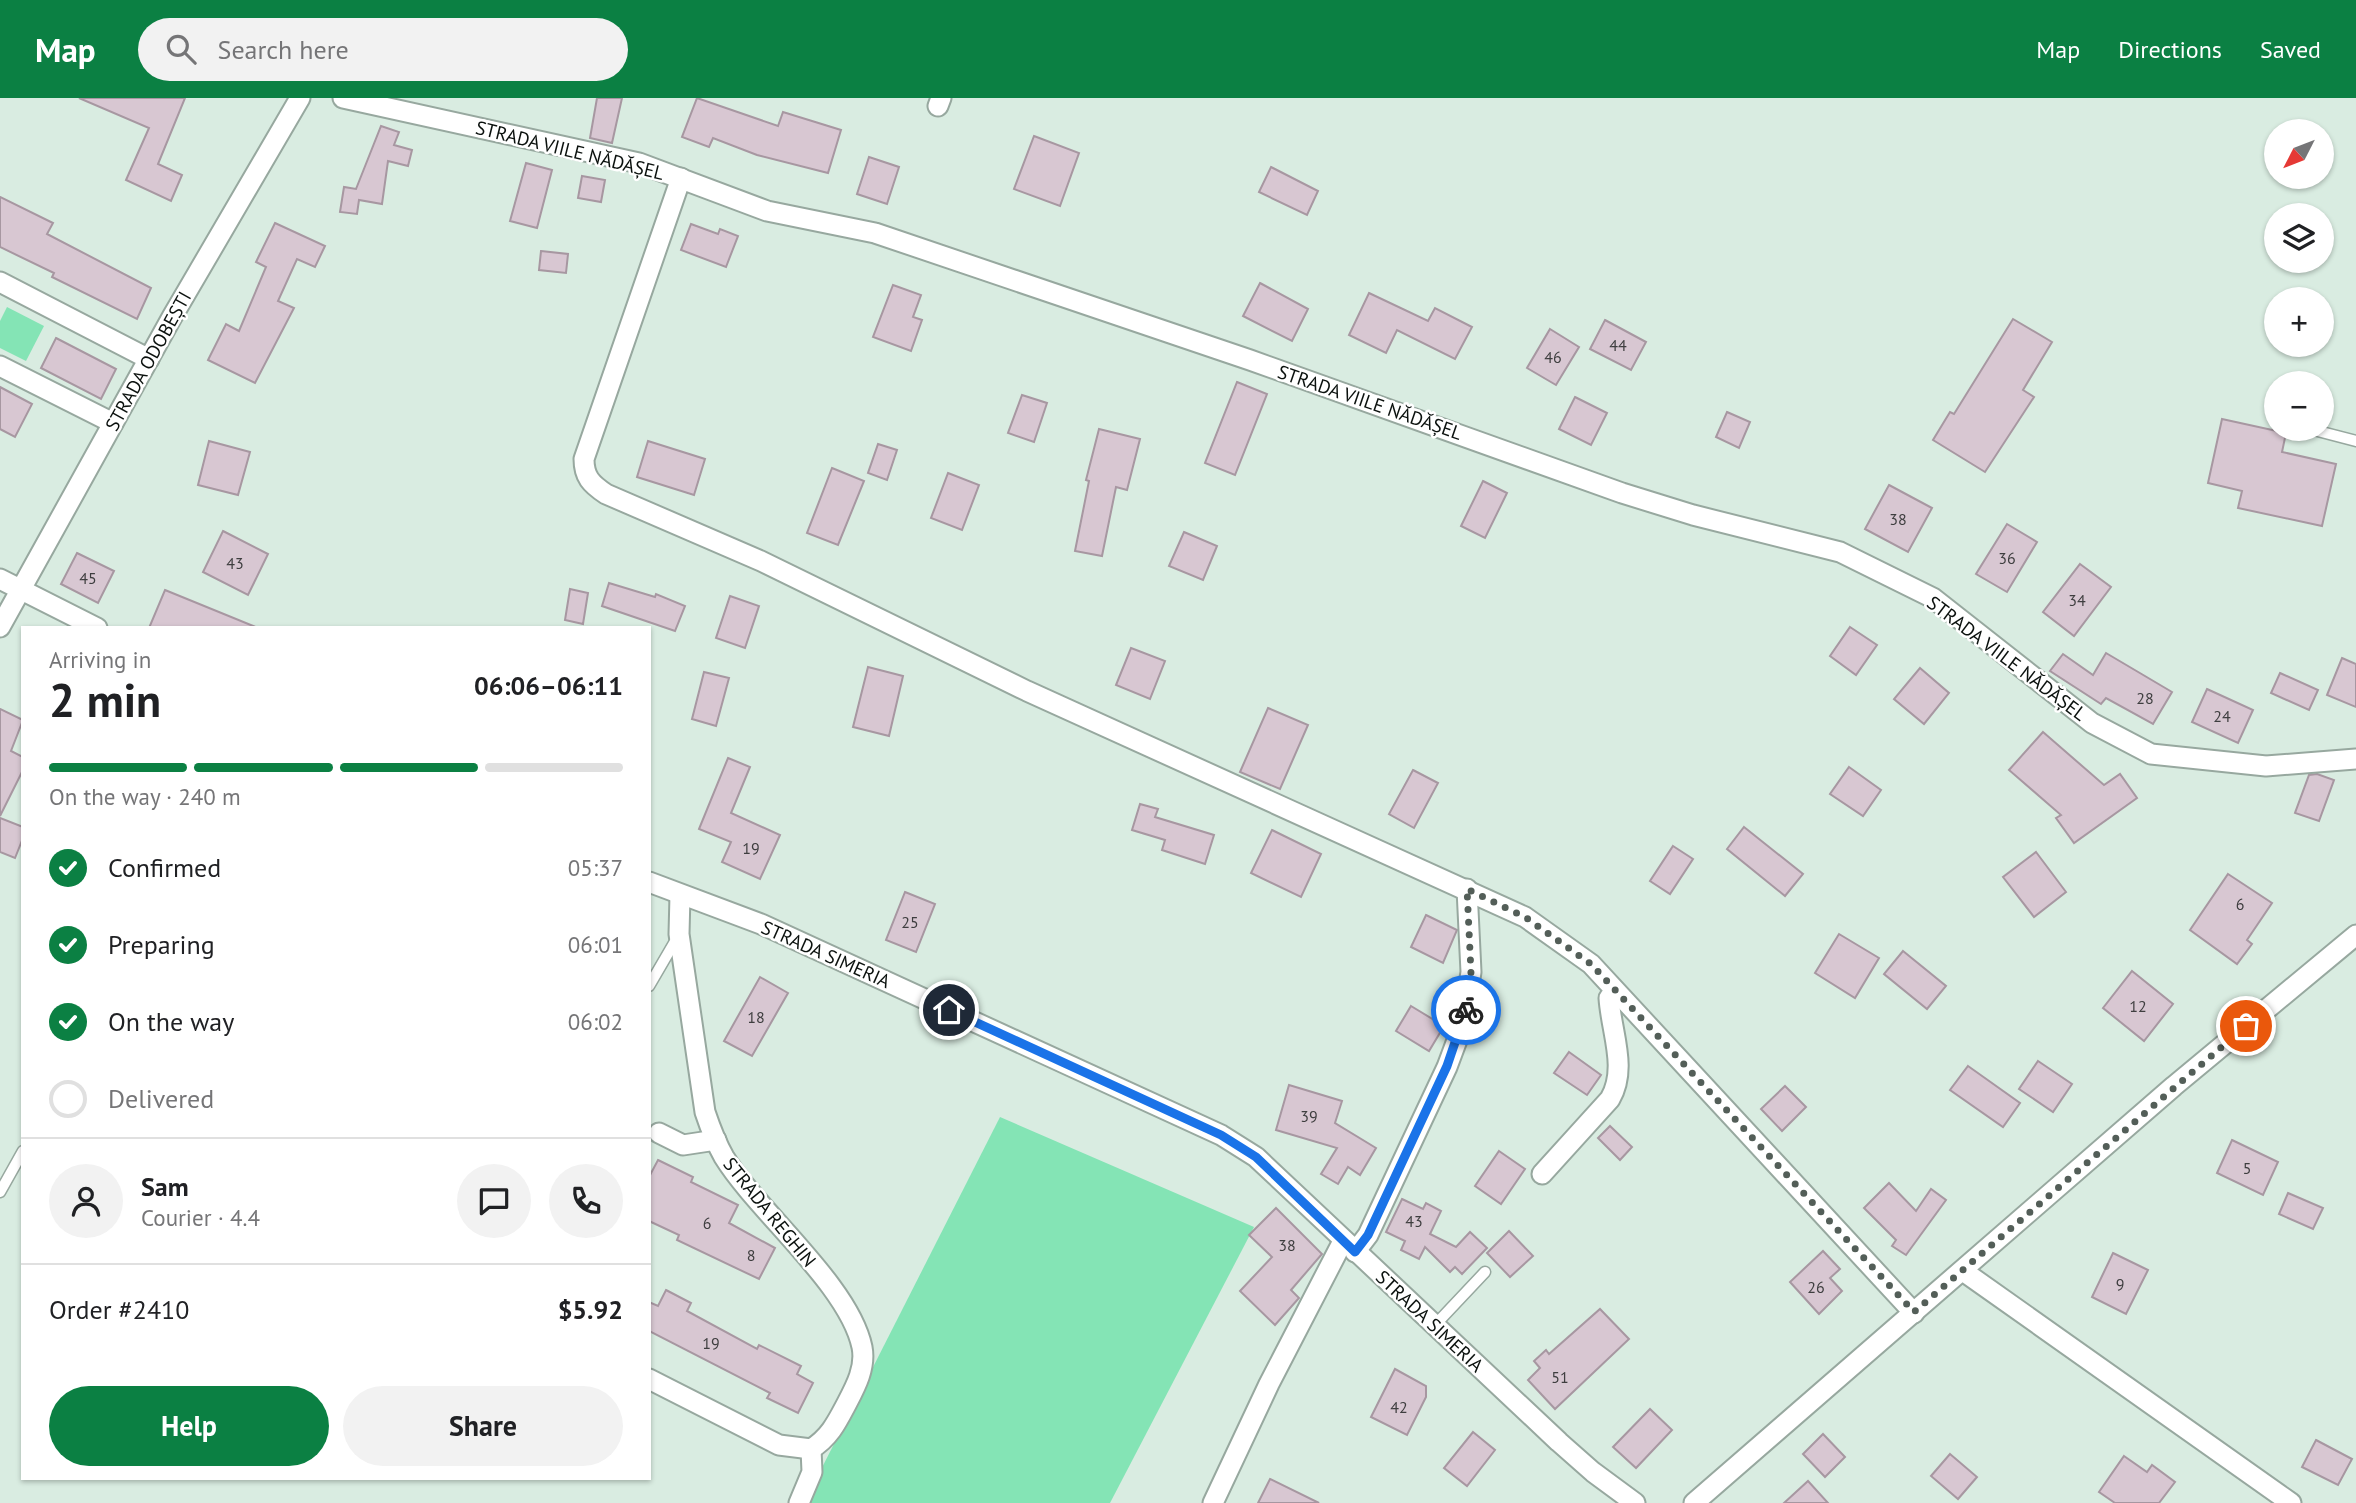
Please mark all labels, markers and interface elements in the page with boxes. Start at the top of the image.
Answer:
search box [138,18,628,81]
text: Map [35,28,96,71]
icon: search [162,30,200,68]
text: Search here [218,33,349,66]
text: Map [2036,34,2080,65]
text: Directions [2118,34,2222,65]
text: Saved [2260,34,2321,65]
street label: STRADA VIILE NĂDĂȘEL [473,115,667,185]
north arrow [2264,119,2334,189]
map controls [2264,119,2334,441]
button: layers [2264,203,2334,273]
street label: STRADA ODOBEȘTI [100,287,196,435]
button: + [2264,287,2334,357]
house number: 44 [1609,335,1627,355]
house number: 46 [1544,347,1562,367]
street label: STRADA VIILE NĂDĂȘEL [1275,359,1465,445]
button: − [2264,371,2334,441]
house number: 38 [1889,509,1907,529]
house number: 36 [1998,548,2016,568]
house number: 43 [226,553,244,573]
house number: 45 [79,568,97,588]
street label: STRADA VIILE NĂDĂȘEL [1923,590,2092,726]
house number: 34 [2068,590,2086,610]
text: Arriving in [49,645,151,674]
text: 06:06–06:11 [474,669,623,702]
text: 2 min [49,670,161,730]
house number: 28 [2136,688,2154,708]
house number: 24 [2213,706,2231,726]
text: On the way · 240 m [49,782,241,811]
house number: 19 [742,838,760,858]
icon: check [49,849,87,887]
text: Confirmed [108,851,221,884]
text: 05:37 [568,853,623,882]
house number: 6 [2236,894,2244,914]
house number: 25 [901,912,919,932]
street label: STRADA SIMERIA [758,915,894,993]
icon: check [49,926,87,964]
text: Preparing [108,928,215,961]
text: 06:01 [568,930,623,959]
courier [1431,975,1501,1045]
pin [919,980,979,1040]
icon: home [930,991,968,1029]
icon: bike [1447,991,1485,1029]
house number: 12 [2129,996,2147,1016]
pin [2216,996,2276,1056]
icon: check [49,1003,87,1041]
text: On the way [108,1005,234,1038]
text: 06:02 [568,1007,623,1036]
house number: 18 [747,1007,765,1027]
icon: bag [2227,1007,2265,1045]
text: Delivered [108,1082,214,1115]
house number: 39 [1300,1106,1318,1126]
street label: STRADA REGHIN [718,1152,822,1272]
house number: 5 [2243,1158,2251,1178]
button: person [49,1164,123,1238]
button: chat [457,1164,531,1238]
button: phone [549,1164,623,1238]
text: Sam [141,1170,189,1203]
text: Courier · 4.4 [141,1203,260,1232]
house number: 43 [1405,1211,1423,1231]
house number: 6 [703,1213,711,1233]
house number: 38 [1278,1235,1296,1255]
house number: 8 [747,1245,755,1265]
street label: STRADA SIMERIA [1371,1265,1489,1377]
house number: 9 [2116,1274,2124,1294]
house number: 26 [1807,1277,1825,1297]
text: Order #2410 [49,1293,189,1326]
text: $5.92 [558,1293,623,1326]
house number: 19 [702,1333,720,1353]
house number: 51 [1551,1367,1569,1387]
button: Help [49,1386,329,1466]
button: Share [343,1386,623,1466]
house number: 42 [1390,1397,1408,1417]

